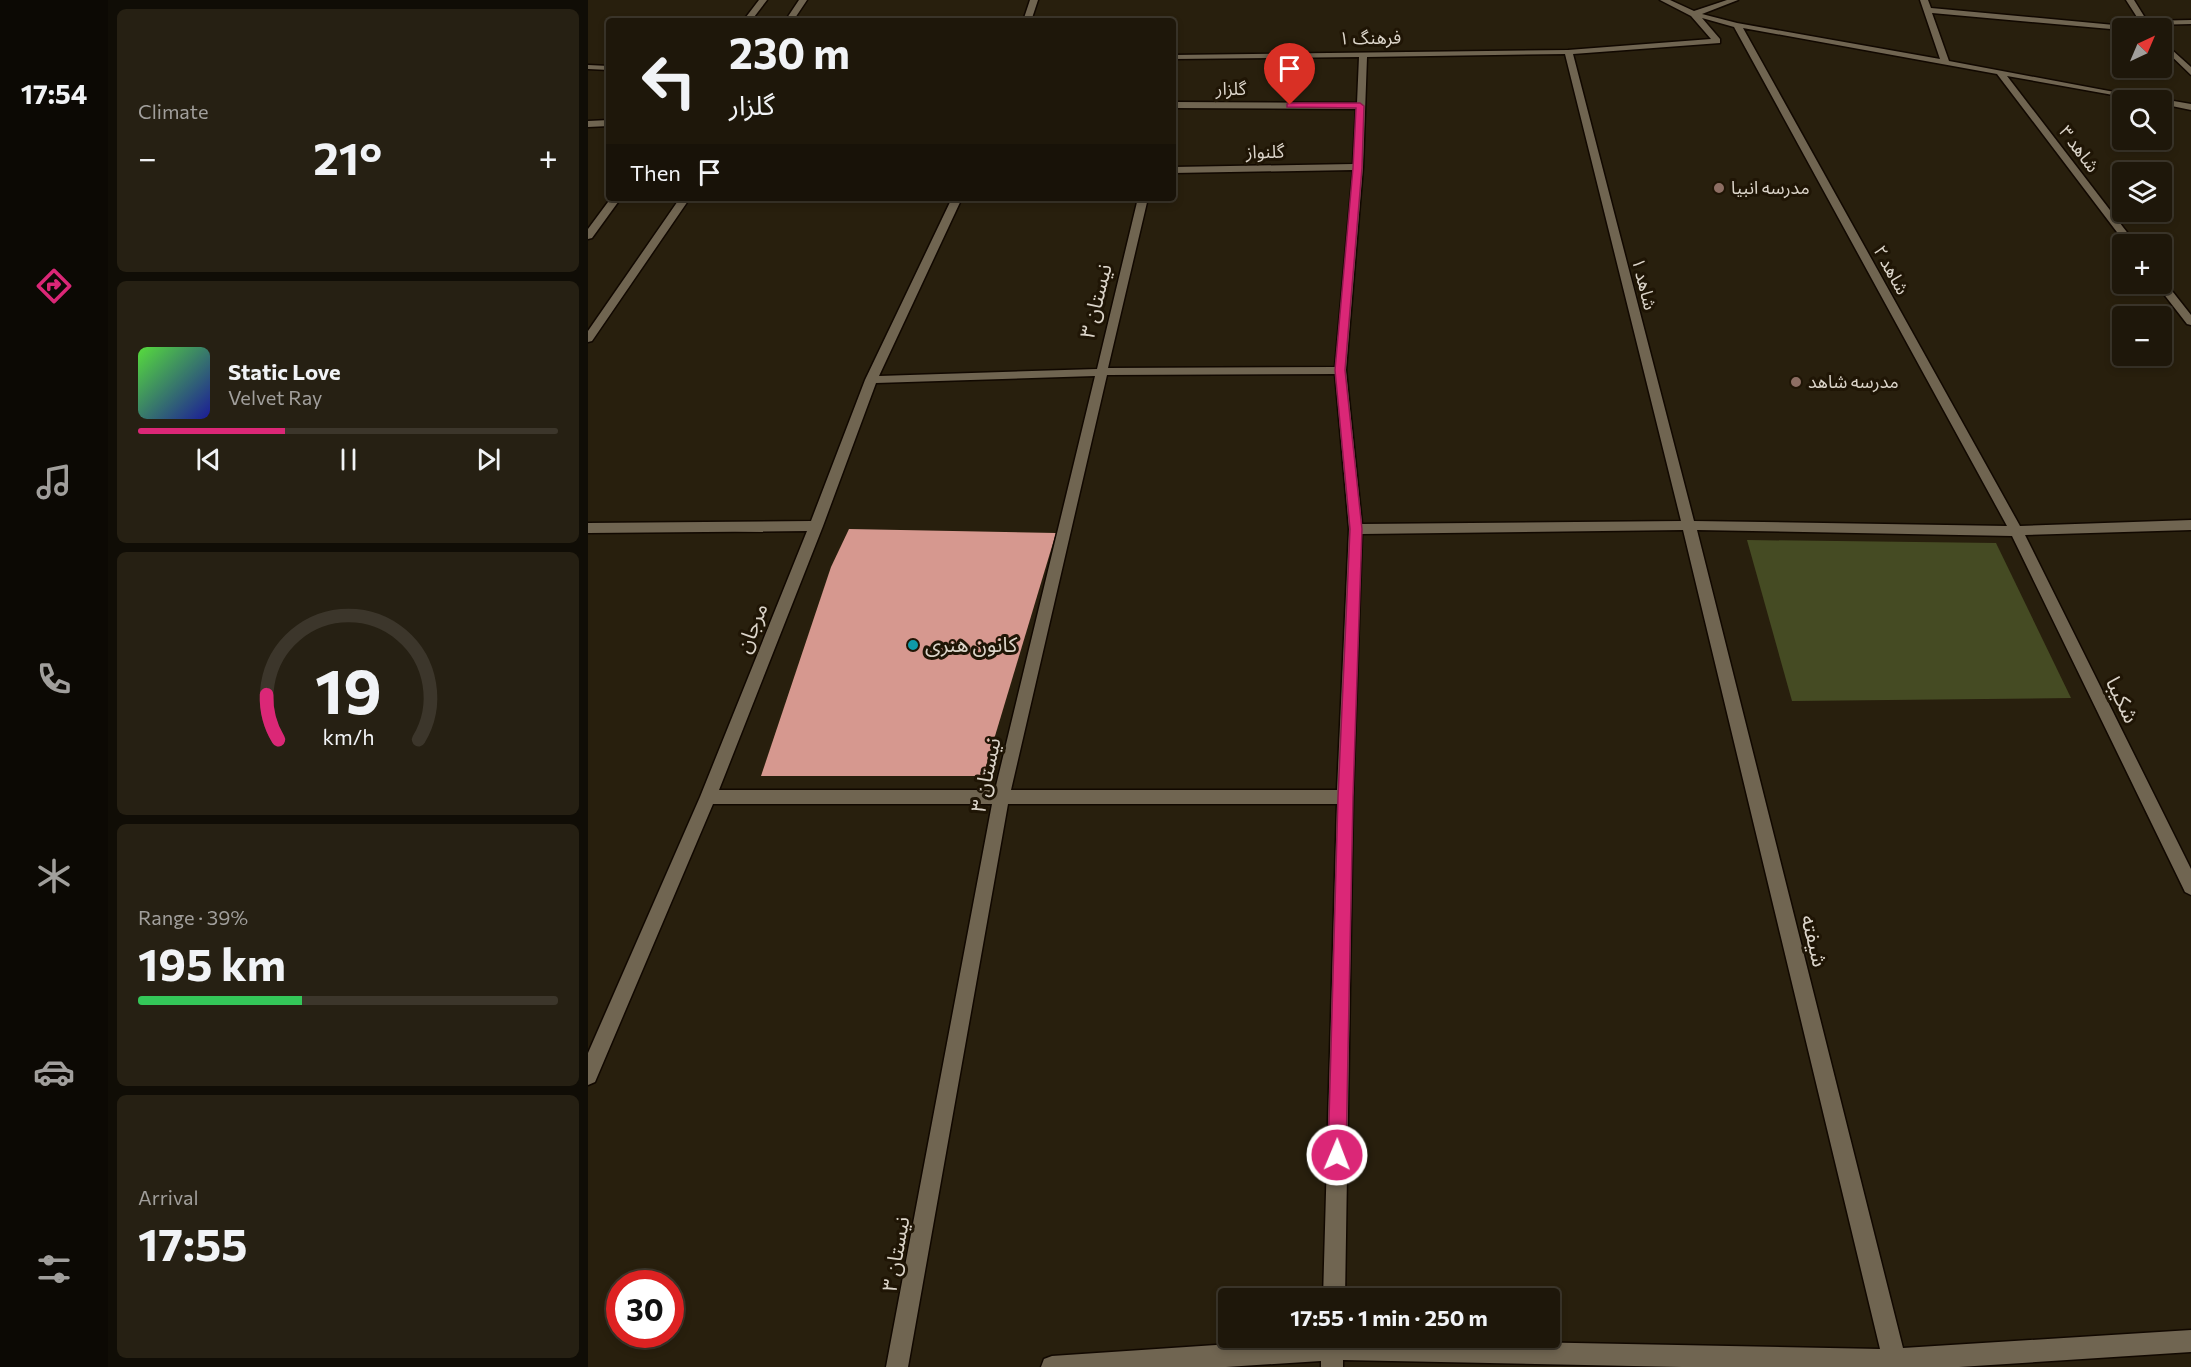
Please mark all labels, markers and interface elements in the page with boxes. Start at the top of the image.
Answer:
north arrow [2112,18,2172,78]
map controls [2112,18,2172,366]
street label: فرهنگ ۱ [1339,25,1401,50]
text: 230 m [729,26,850,78]
icon: left [630,42,708,120]
pin [1264,43,1315,105]
icon: arrive [1273,52,1306,85]
text: 17:54 [21,77,87,110]
street label: گلزار [1215,77,1247,100]
text: گلزار [729,88,775,121]
button: search [2112,90,2172,150]
text: Climate [138,99,208,123]
street label: شاهد ۳ [2055,121,2105,176]
text: 21° [313,129,382,184]
text: − [138,136,157,177]
text: + [539,136,558,177]
street label: گلنواز [1245,140,1285,163]
icon: arrive [693,156,726,189]
text: Then [630,159,681,186]
button: layers [2112,162,2172,222]
place label: مدرسه انبیا [1731,176,1810,199]
marker: مدرسه انبیا [1712,181,1726,195]
button: + [2112,234,2172,294]
street label: شاهد ۲ [1869,241,1914,298]
street label: شاهد ۱ [1628,255,1662,312]
street label: نیستان ۳ [1073,261,1117,341]
icon: directions [33,265,75,307]
button: − [2112,306,2172,366]
text: Static Love [228,358,341,385]
place label: مدرسه شاهد [1808,370,1899,393]
marker: مدرسه شاهد [1789,375,1803,389]
text: Velvet Ray [228,385,322,409]
icon: previous [192,443,225,476]
icon: pause [332,443,365,476]
icon: next [472,443,505,476]
icon: music [33,461,75,503]
street label: مرجان [729,599,773,656]
place label: کانون هنری [925,631,1018,657]
marker: کانون هنری [906,638,920,652]
text: 19 [315,652,381,728]
icon: phone [33,658,75,700]
street label: شکیبا [2101,672,2145,727]
text: km/h [322,724,374,750]
street label: نیستان ۳ [964,735,1006,815]
icon: climate [33,855,75,897]
text: Range · 39% [138,905,248,929]
street label: شیفته [1797,912,1834,969]
text: 195 km [138,935,286,990]
icon: car [33,1051,75,1093]
position arrow [1305,1123,1369,1187]
text: Arrival [138,1185,199,1209]
street label: نیستان ۳ [876,1214,914,1293]
text: 17:55 [138,1215,247,1270]
icon: filters [33,1248,75,1290]
speed limit sign: 30 [606,1270,684,1348]
text: 17:55 · 1 min · 250 m [1290,1304,1488,1331]

